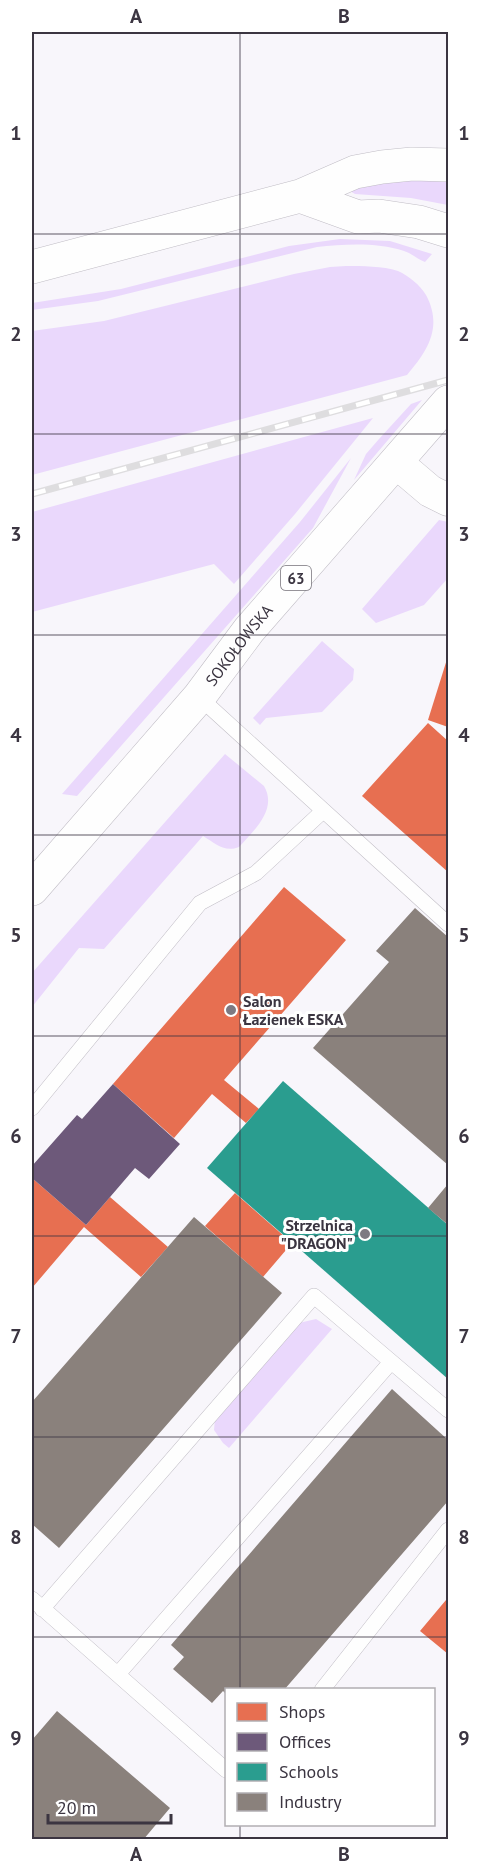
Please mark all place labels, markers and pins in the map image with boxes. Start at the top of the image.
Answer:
place label: Salon Łazienek ESKA [243,991,344,1029]
marker: Salon Łazienek ESKA [224,1003,238,1017]
place label: Strzelnica "DRAGON" [281,1215,353,1253]
marker: Strzelnica "DRAGON" [358,1227,372,1241]

